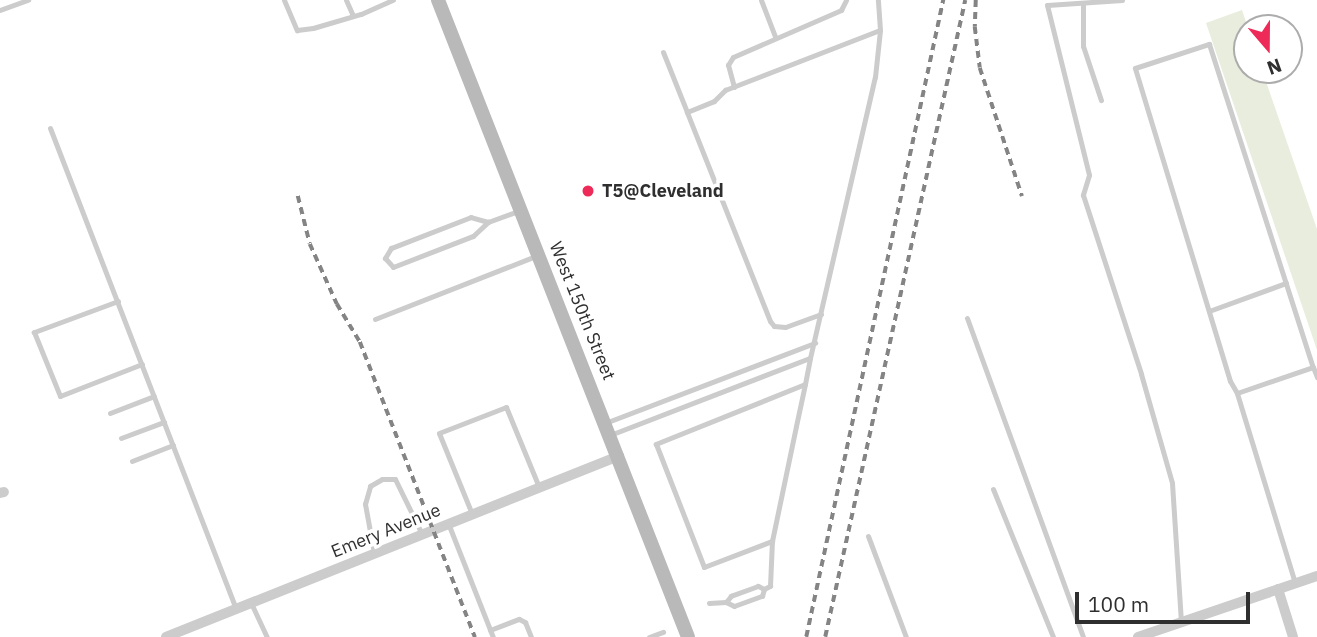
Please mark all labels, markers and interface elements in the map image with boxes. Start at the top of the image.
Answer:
north arrow [1233,14,1303,84]
text: N [1264,53,1285,80]
place label: T5@Cleveland [602,180,724,202]
marker: T5@Cleveland [580,183,596,199]
street label: West 150th Street [544,239,620,383]
street label: Emery Avenue [328,499,444,563]
scale bar [1079,578,1254,622]
text: 100 m [1088,590,1149,618]

